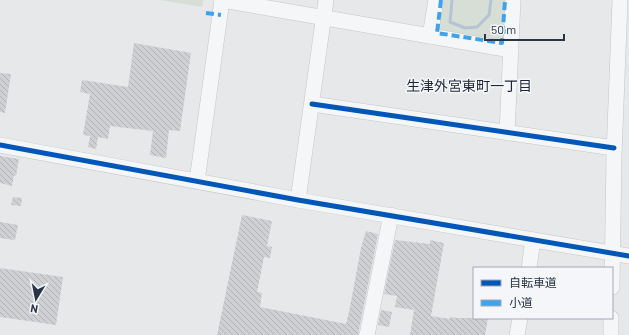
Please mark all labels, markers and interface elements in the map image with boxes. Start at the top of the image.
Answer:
scale bar [485,16,564,42]
text: 50 m [491,22,516,36]
district label: 生津外宮東町一丁目 [406,77,532,94]
legend [473,267,613,319]
text: 自転車道 [509,275,557,289]
north arrow [16,279,56,319]
text: 小道 [509,295,533,309]
text: N [29,302,39,316]

